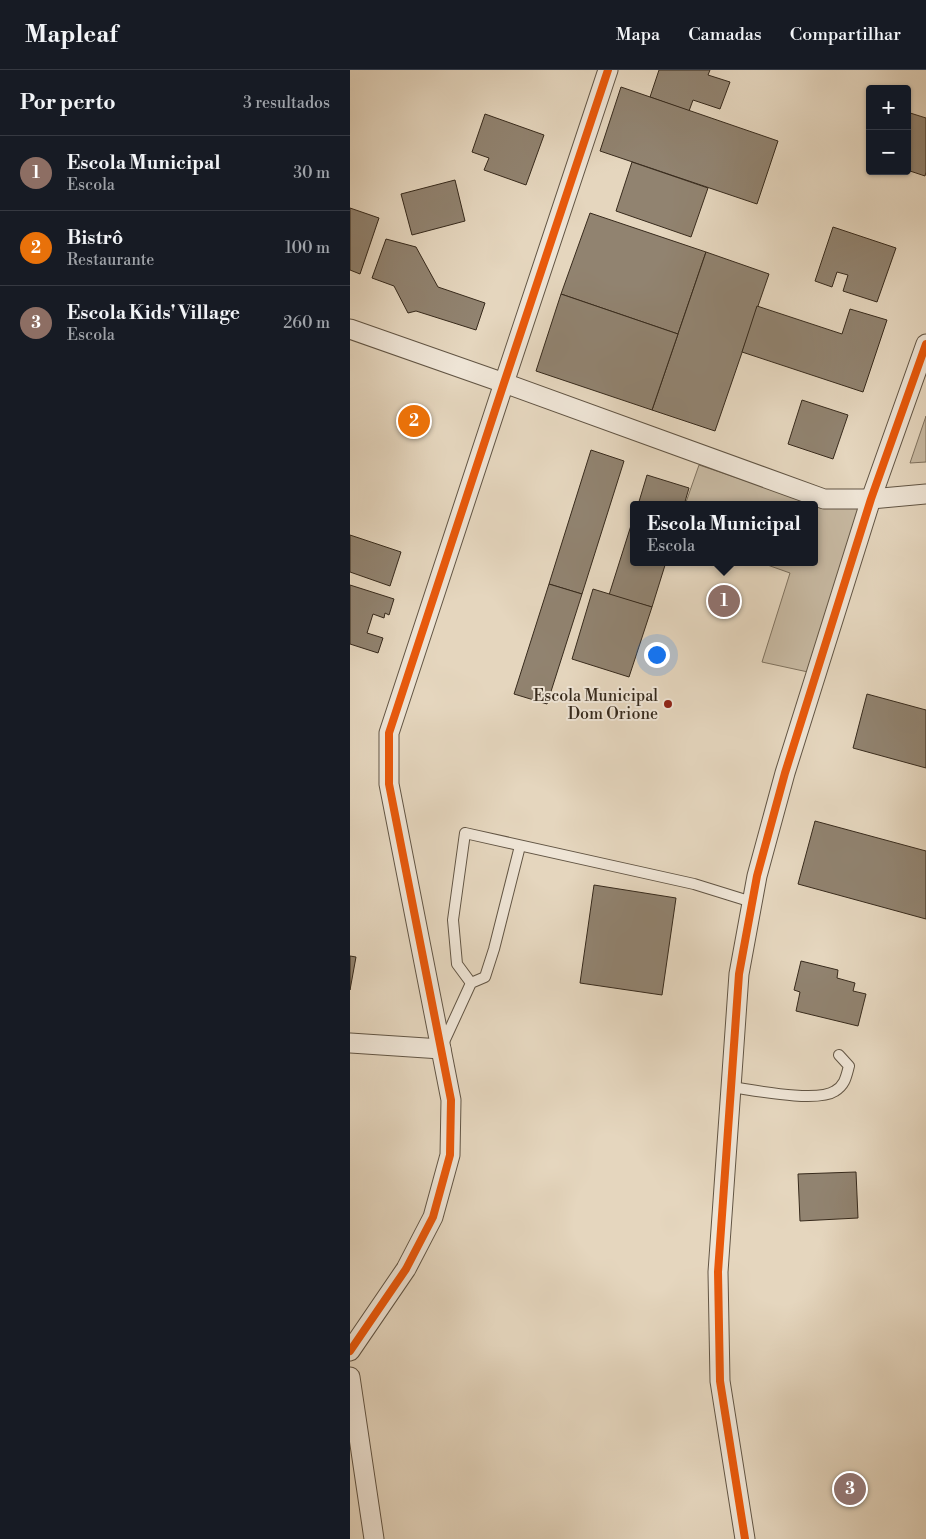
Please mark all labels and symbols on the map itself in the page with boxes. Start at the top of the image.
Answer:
pin: 2 [398,402,430,440]
pin: 1 [708,582,740,620]
your location [644,642,670,668]
place label: Escola Municipal Dom Orione [533,686,658,724]
marker: Escola Municipal Dom Orione [662,698,674,710]
pin: 3 [834,1470,866,1508]

